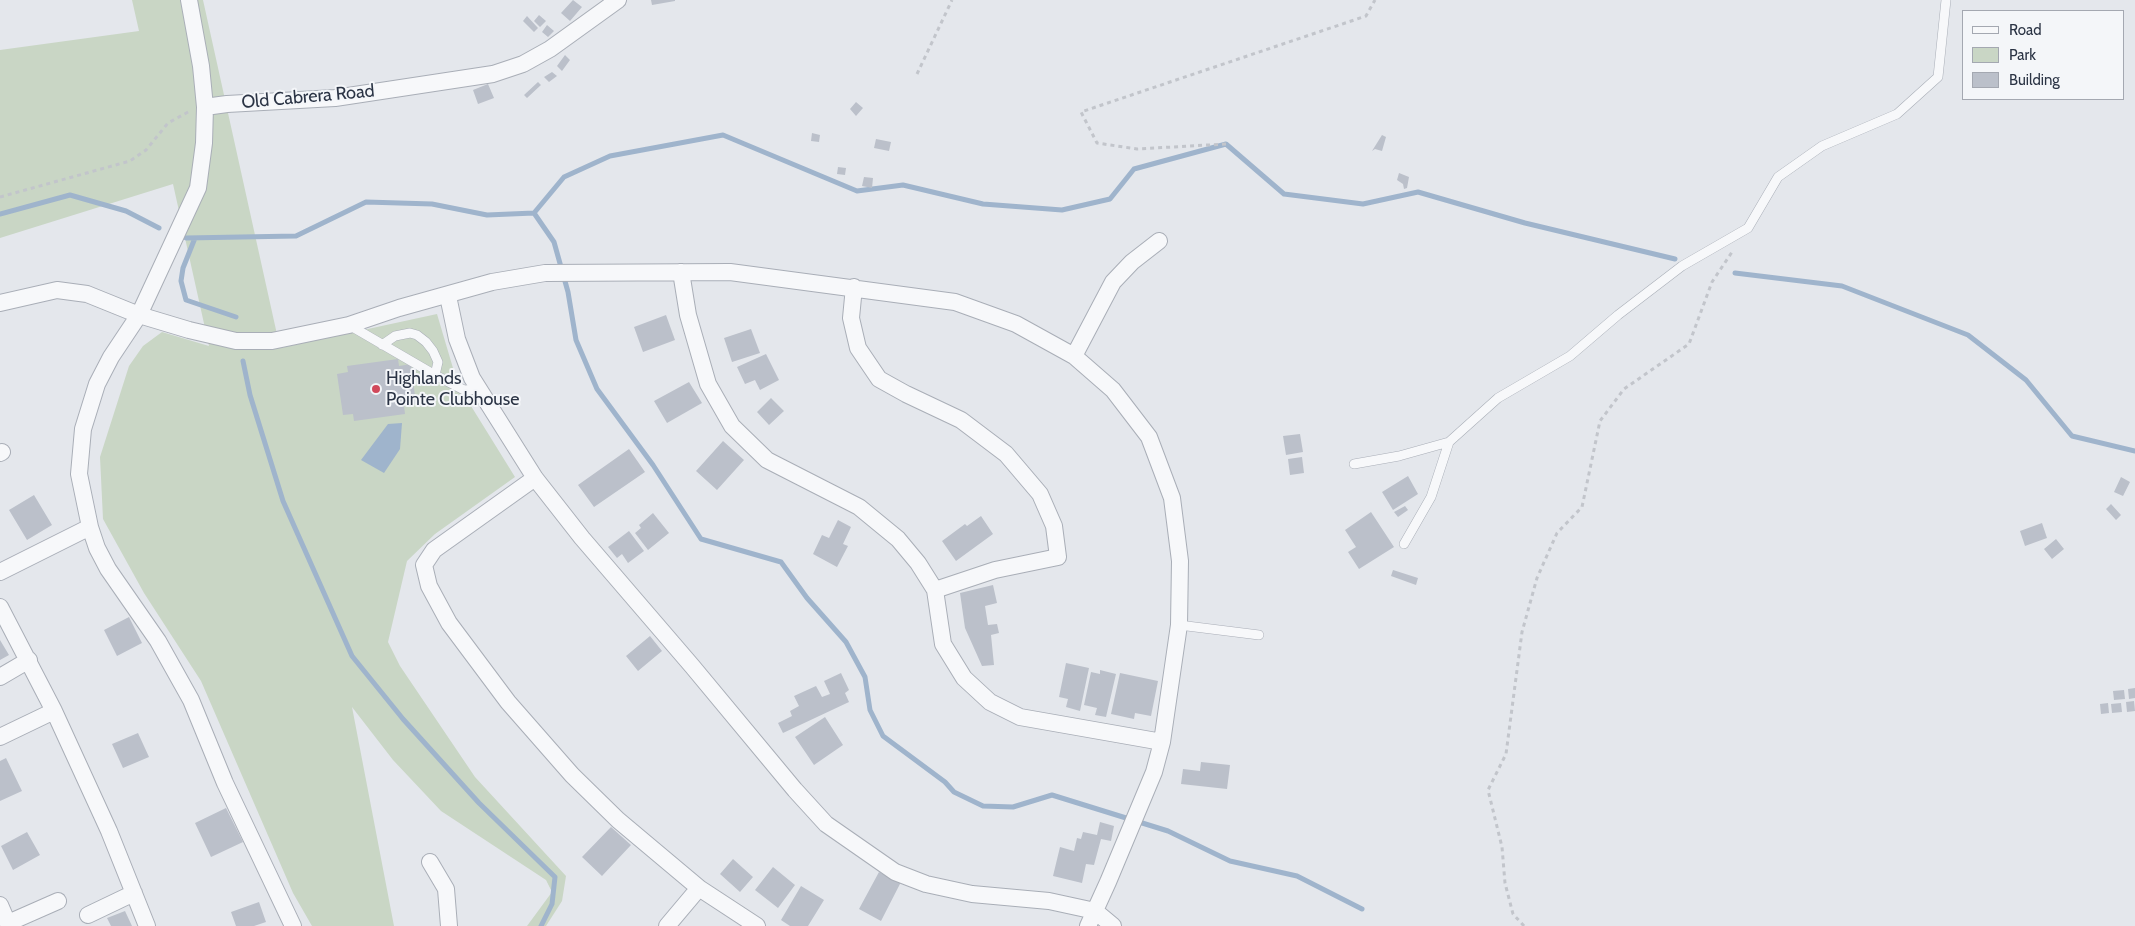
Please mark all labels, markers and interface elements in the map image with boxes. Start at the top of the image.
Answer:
legend [1962,10,2125,100]
text: Road [2009,21,2042,39]
text: Park [2009,46,2036,64]
text: Building [2009,71,2060,89]
street label: Old Cabrera Road [240,80,376,114]
place label: Highlands Pointe Clubhouse [386,368,519,410]
marker: Highlands Pointe Clubhouse [370,383,382,395]

